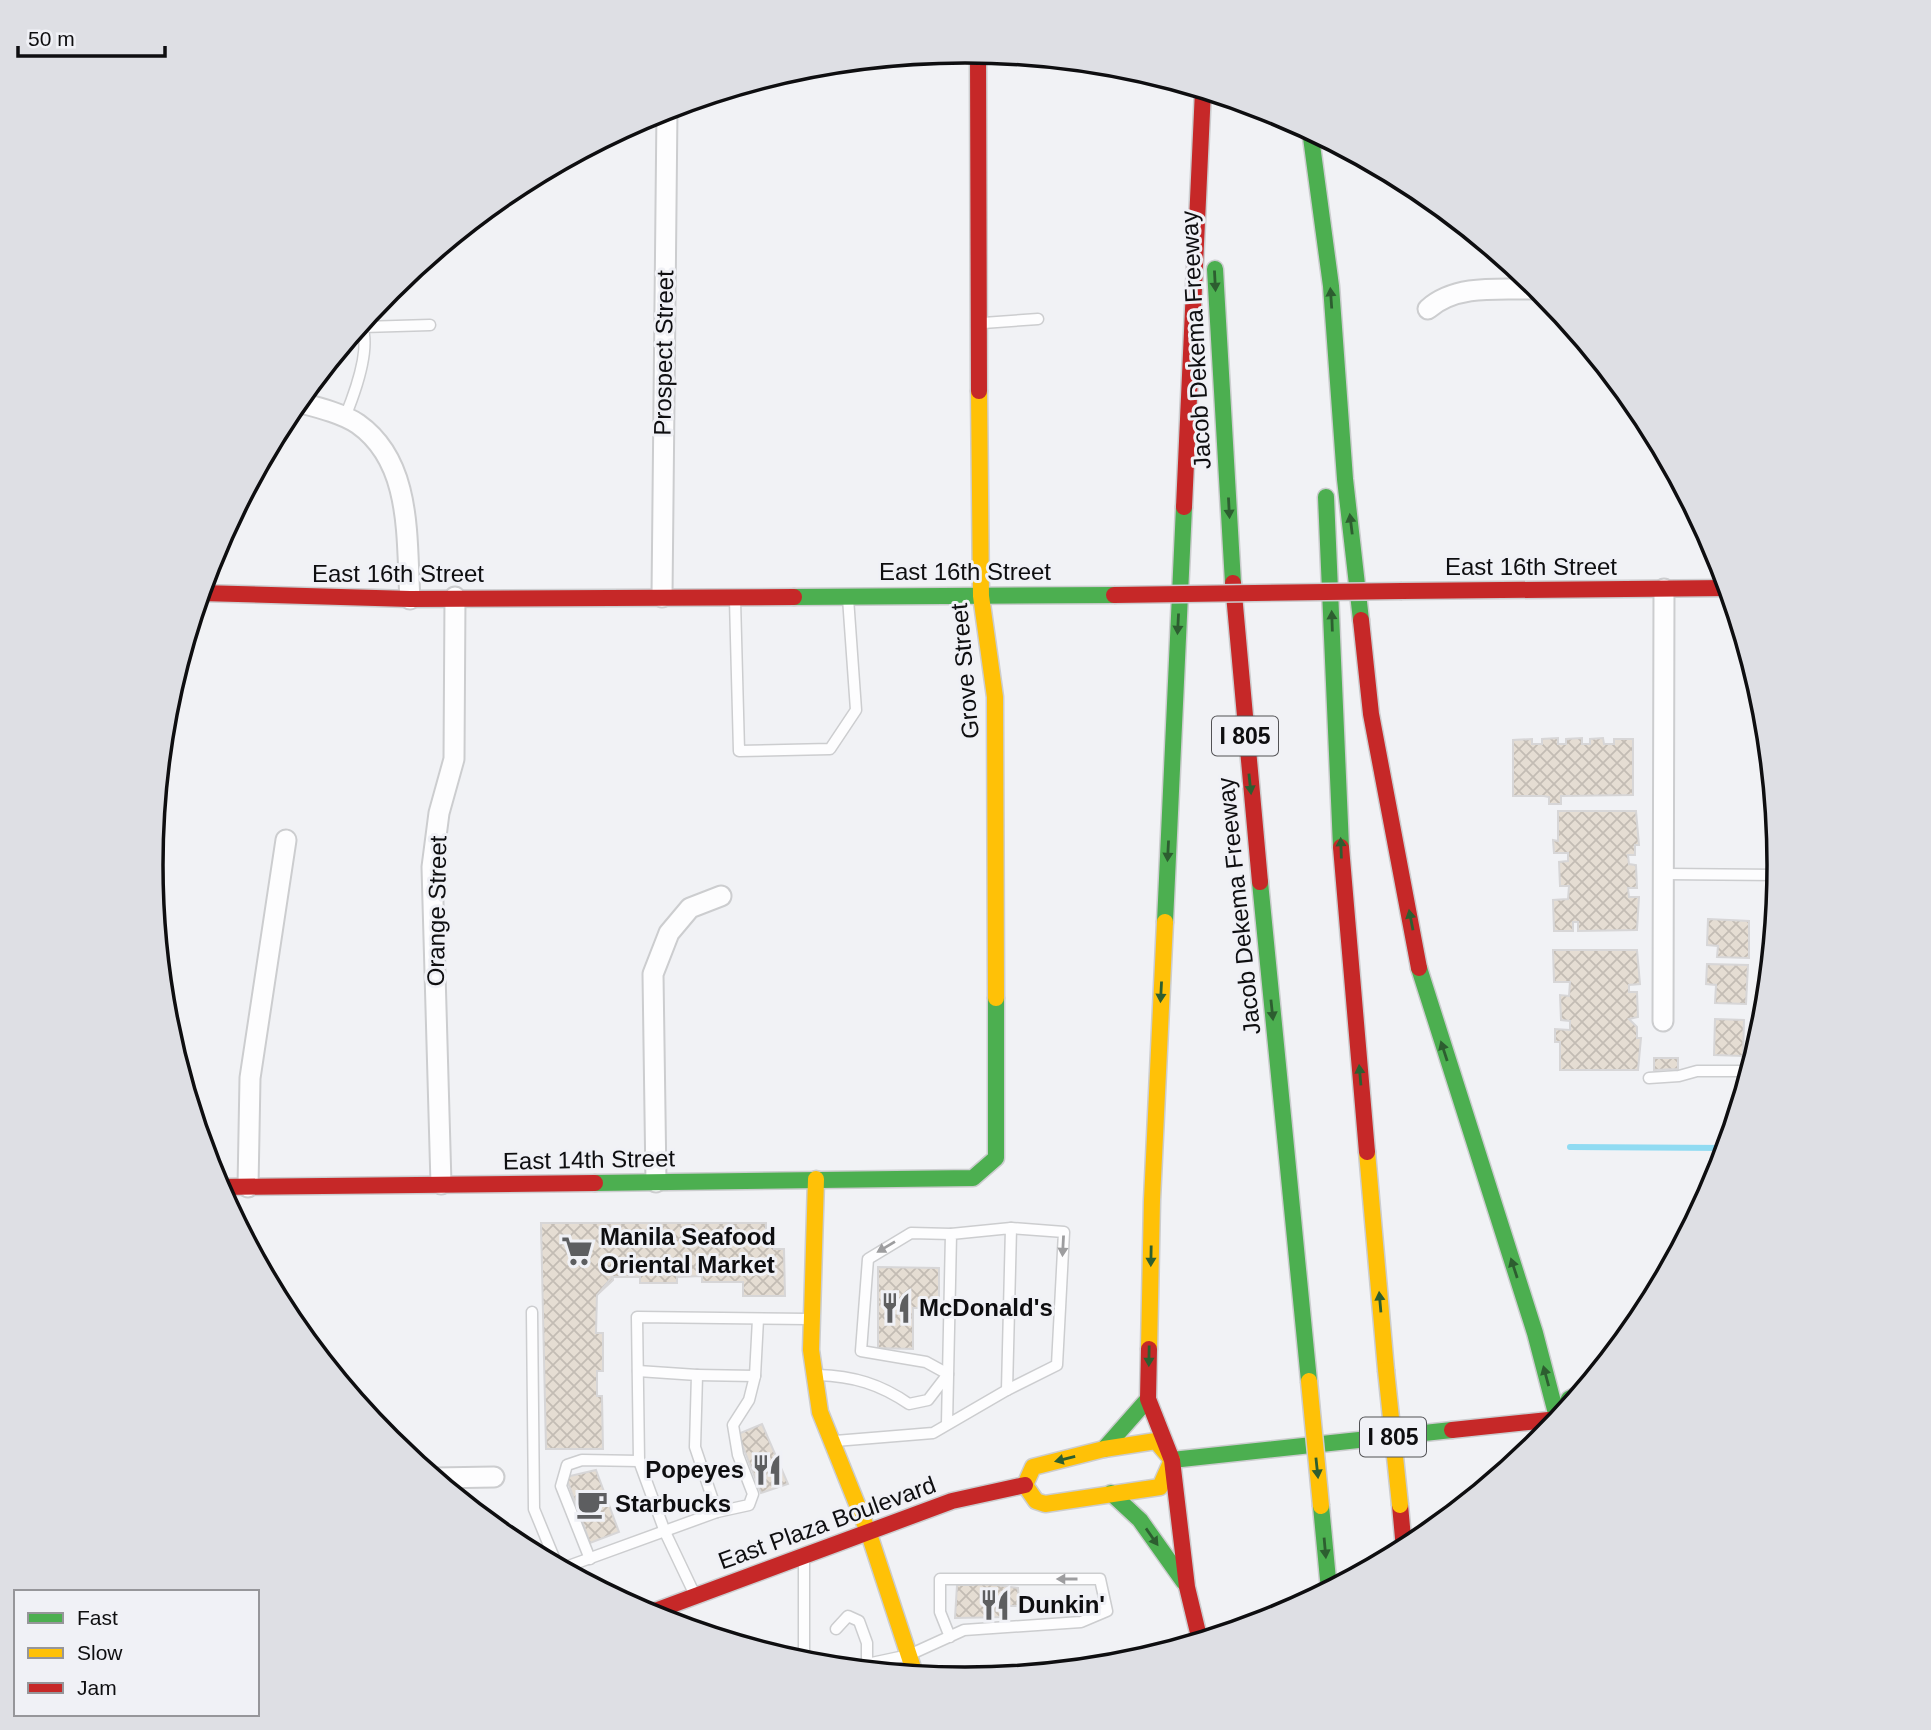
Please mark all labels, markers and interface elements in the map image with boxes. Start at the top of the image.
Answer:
scale bar [18,14,164,58]
text: 50 m [28,27,75,50]
street label: Jacob Dekema Freeway [1175,210,1216,470]
street label: Prospect Street [649,270,678,436]
one-way arrow [1210,270,1221,292]
one-way arrow [1325,286,1336,308]
one-way arrow [1223,497,1234,519]
one-way arrow [1345,513,1356,535]
street label: East 16th Street [1445,553,1617,580]
street label: East 16th Street [879,558,1051,585]
street label: East 16th Street [312,560,484,587]
street label: Grove Street [945,602,984,740]
one-way arrow [1326,610,1337,632]
one-way arrow [1173,613,1184,635]
road number: I 805 [1212,716,1278,756]
one-way arrow [1245,773,1256,795]
street label: Jacob Dekema Freeway [1212,776,1265,1036]
street label: Orange Street [422,835,451,987]
one-way arrow [1336,837,1347,859]
one-way arrow [1162,840,1173,862]
one-way arrow [1405,909,1416,931]
one-way arrow [1156,982,1167,1004]
one-way arrow [1267,999,1278,1021]
one-way arrow [1438,1040,1449,1061]
one-way arrow [1354,1064,1365,1086]
street label: East 14th Street [503,1144,676,1174]
place label: Manila Seafood Oriental Market [600,1223,776,1278]
supermarket icon: Manila Seafood Oriental Market [560,1234,594,1268]
one-way arrow [1058,1235,1069,1257]
one-way arrow [877,1241,896,1254]
one-way arrow [1145,1246,1157,1268]
one-way arrow [1508,1257,1519,1278]
one-way arrow [1374,1290,1385,1312]
restaurant icon: McDonald's [879,1291,913,1325]
place label: McDonald's [919,1294,1053,1321]
one-way arrow [1143,1345,1155,1367]
one-way arrow [1540,1365,1551,1387]
road number: I 805 [1360,1418,1426,1456]
restaurant icon: Popeyes [750,1453,784,1487]
one-way arrow [1054,1454,1076,1465]
place label: Popeyes [645,1456,744,1483]
one-way arrow [1312,1457,1323,1479]
street label: East Plaza Boulevard [714,1471,939,1574]
cafe icon: Starbucks [575,1487,609,1521]
place label: Starbucks [615,1490,731,1517]
one-way arrow [1145,1528,1159,1546]
one-way arrow [1320,1537,1331,1559]
one-way arrow [1056,1573,1078,1585]
restaurant icon: Dunkin' [978,1588,1012,1622]
legend [14,1590,259,1716]
place label: Dunkin' [1018,1591,1105,1618]
text: Fast [77,1606,118,1629]
text: Slow [77,1641,123,1664]
text: Jam [77,1676,117,1699]

